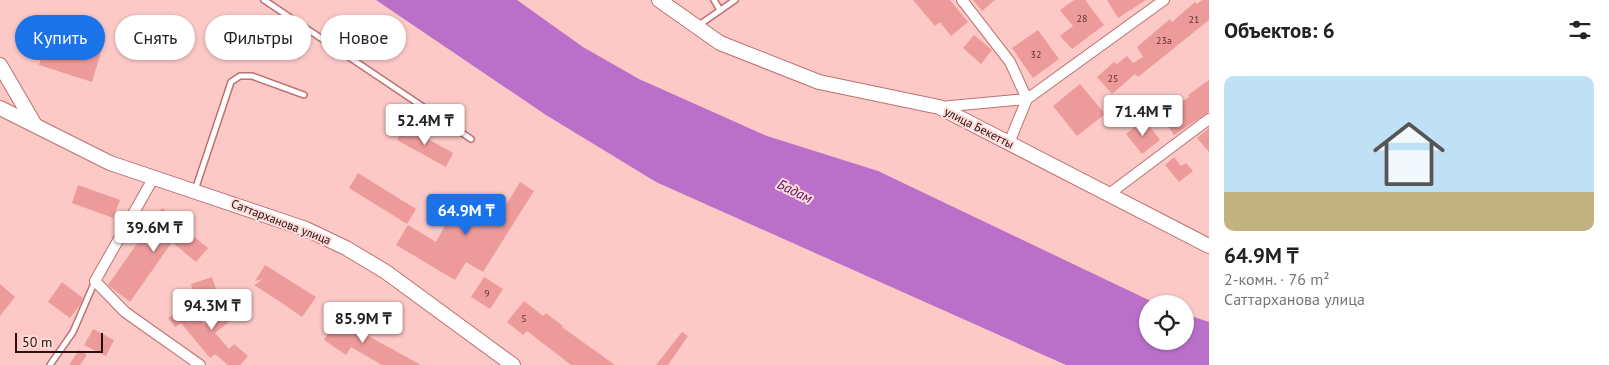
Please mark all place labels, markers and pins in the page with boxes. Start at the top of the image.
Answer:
pin: 71.4M ₸ [1097,94,1189,137]
pin: 52.4M ₸ [379,104,471,146]
pin: 64.9M ₸ [420,194,512,236]
pin: 39.6M ₸ [108,210,200,253]
pin: 94.3M ₸ [166,288,258,331]
pin: 85.9M ₸ [317,302,409,344]

